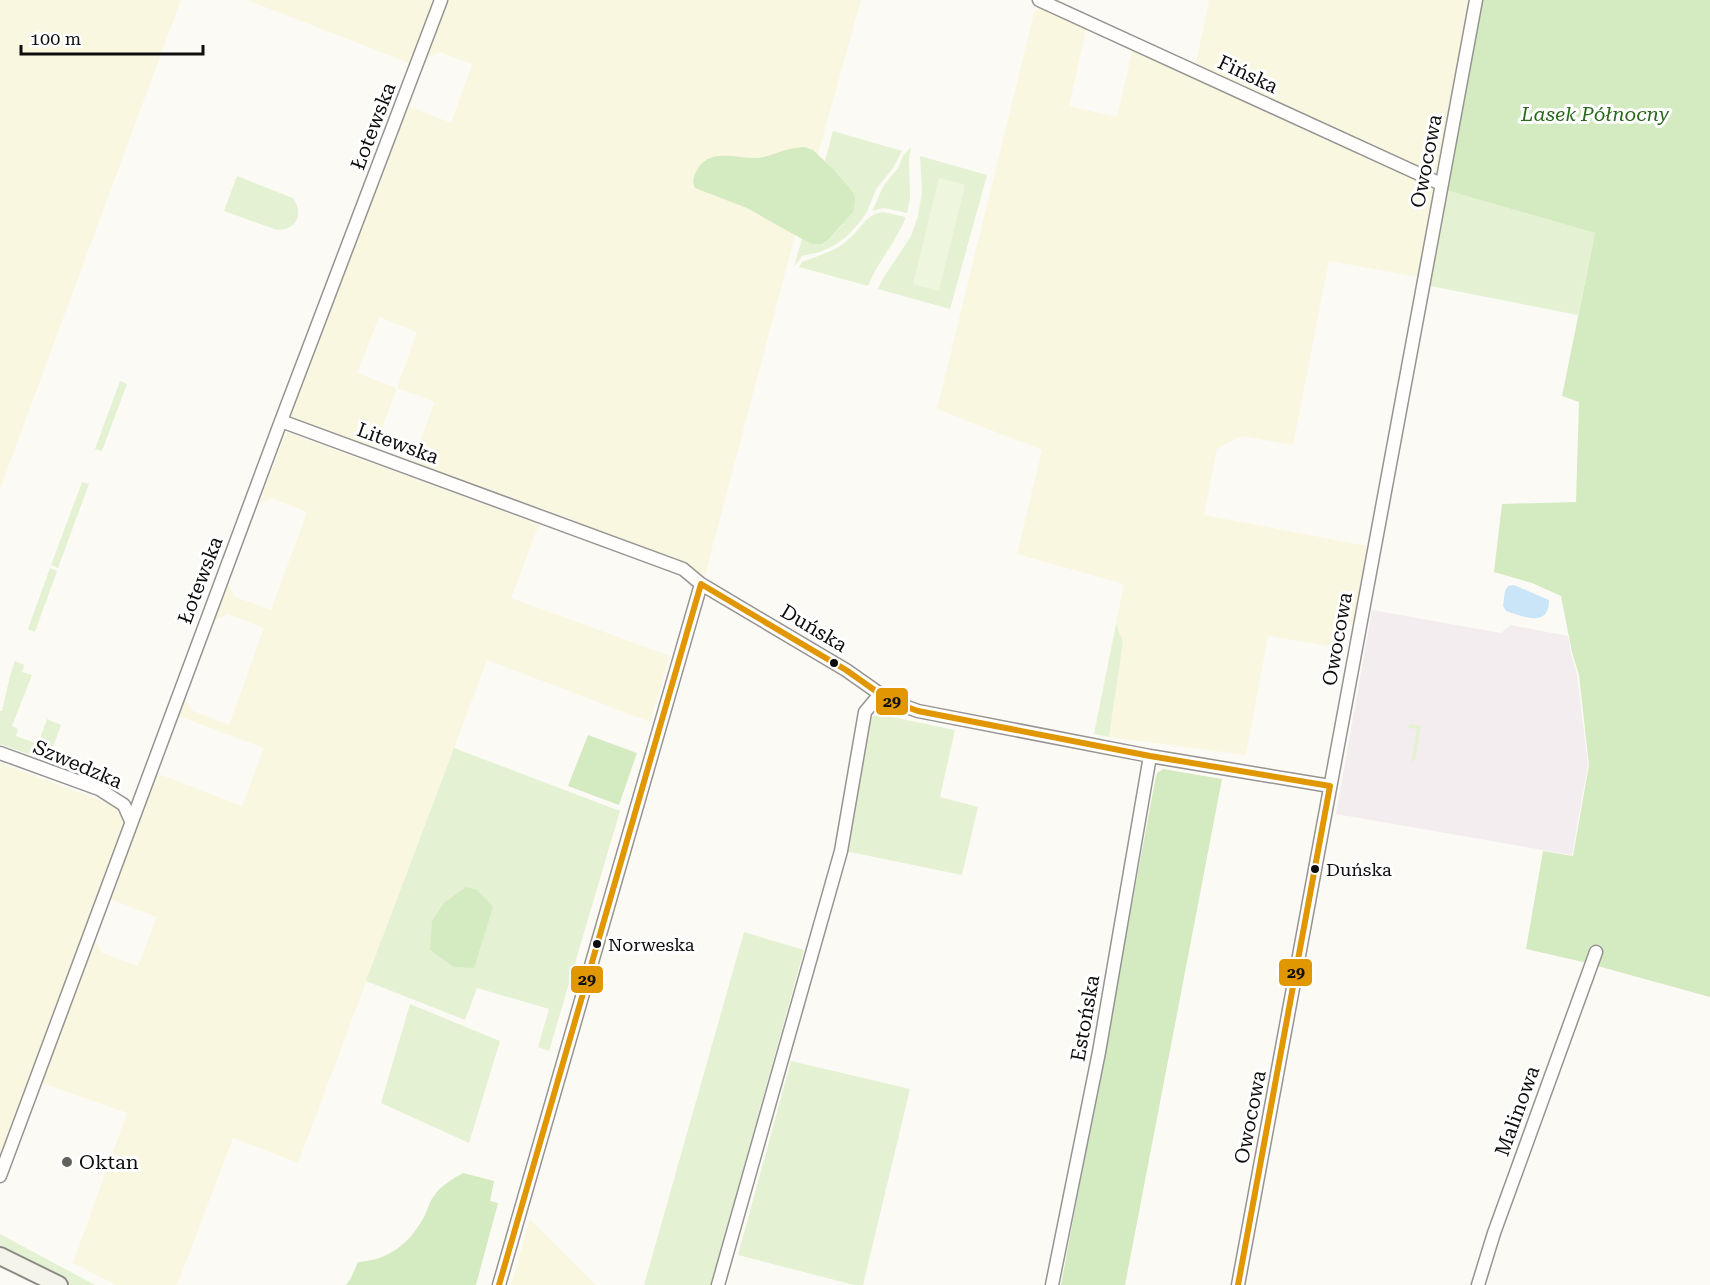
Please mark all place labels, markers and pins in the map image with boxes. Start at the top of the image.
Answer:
unlabelled marker [828,657,840,669]
place label: Duńska [1326,859,1392,880]
marker: Duńska [1309,863,1321,875]
place label: Norweska [608,934,695,955]
marker: Norweska [591,938,603,950]
place label: Oktan [79,1150,139,1174]
marker: Oktan [60,1155,74,1169]

